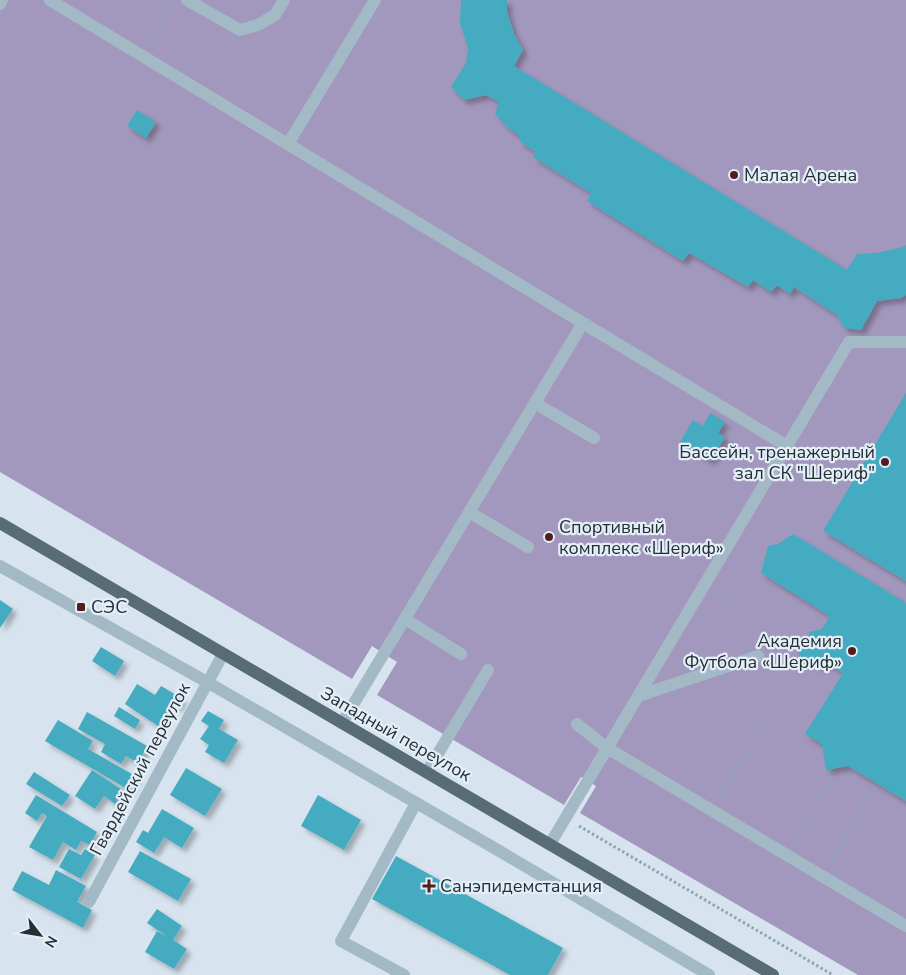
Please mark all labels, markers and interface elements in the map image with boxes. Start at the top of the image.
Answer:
place label: Малая Арена [744,163,857,187]
marker: Малая Арена [728,169,740,181]
place label: Бассейн, тренажерный зал СК "Шериф" [679,440,875,485]
marker: Бассейн, тренажерный зал СК "Шериф" [879,456,891,468]
place label: Спортивный комплекс «Шериф» [559,515,724,560]
marker: Спортивный комплекс «Шериф» [543,531,555,543]
place label: СЭС [91,595,127,619]
marker: СЭС [75,601,87,613]
place label: Академия Футбола «Шериф» [684,629,842,674]
marker: Академия Футбола «Шериф» [846,645,858,657]
street label: Гвардейский переулок [84,678,196,860]
street label: Западный переулок [316,681,476,787]
place label: Санэпидемстанция [440,874,602,898]
marker: Санэпидемстанция [422,879,436,893]
north arrow [15,910,65,960]
text: N [40,932,62,951]

